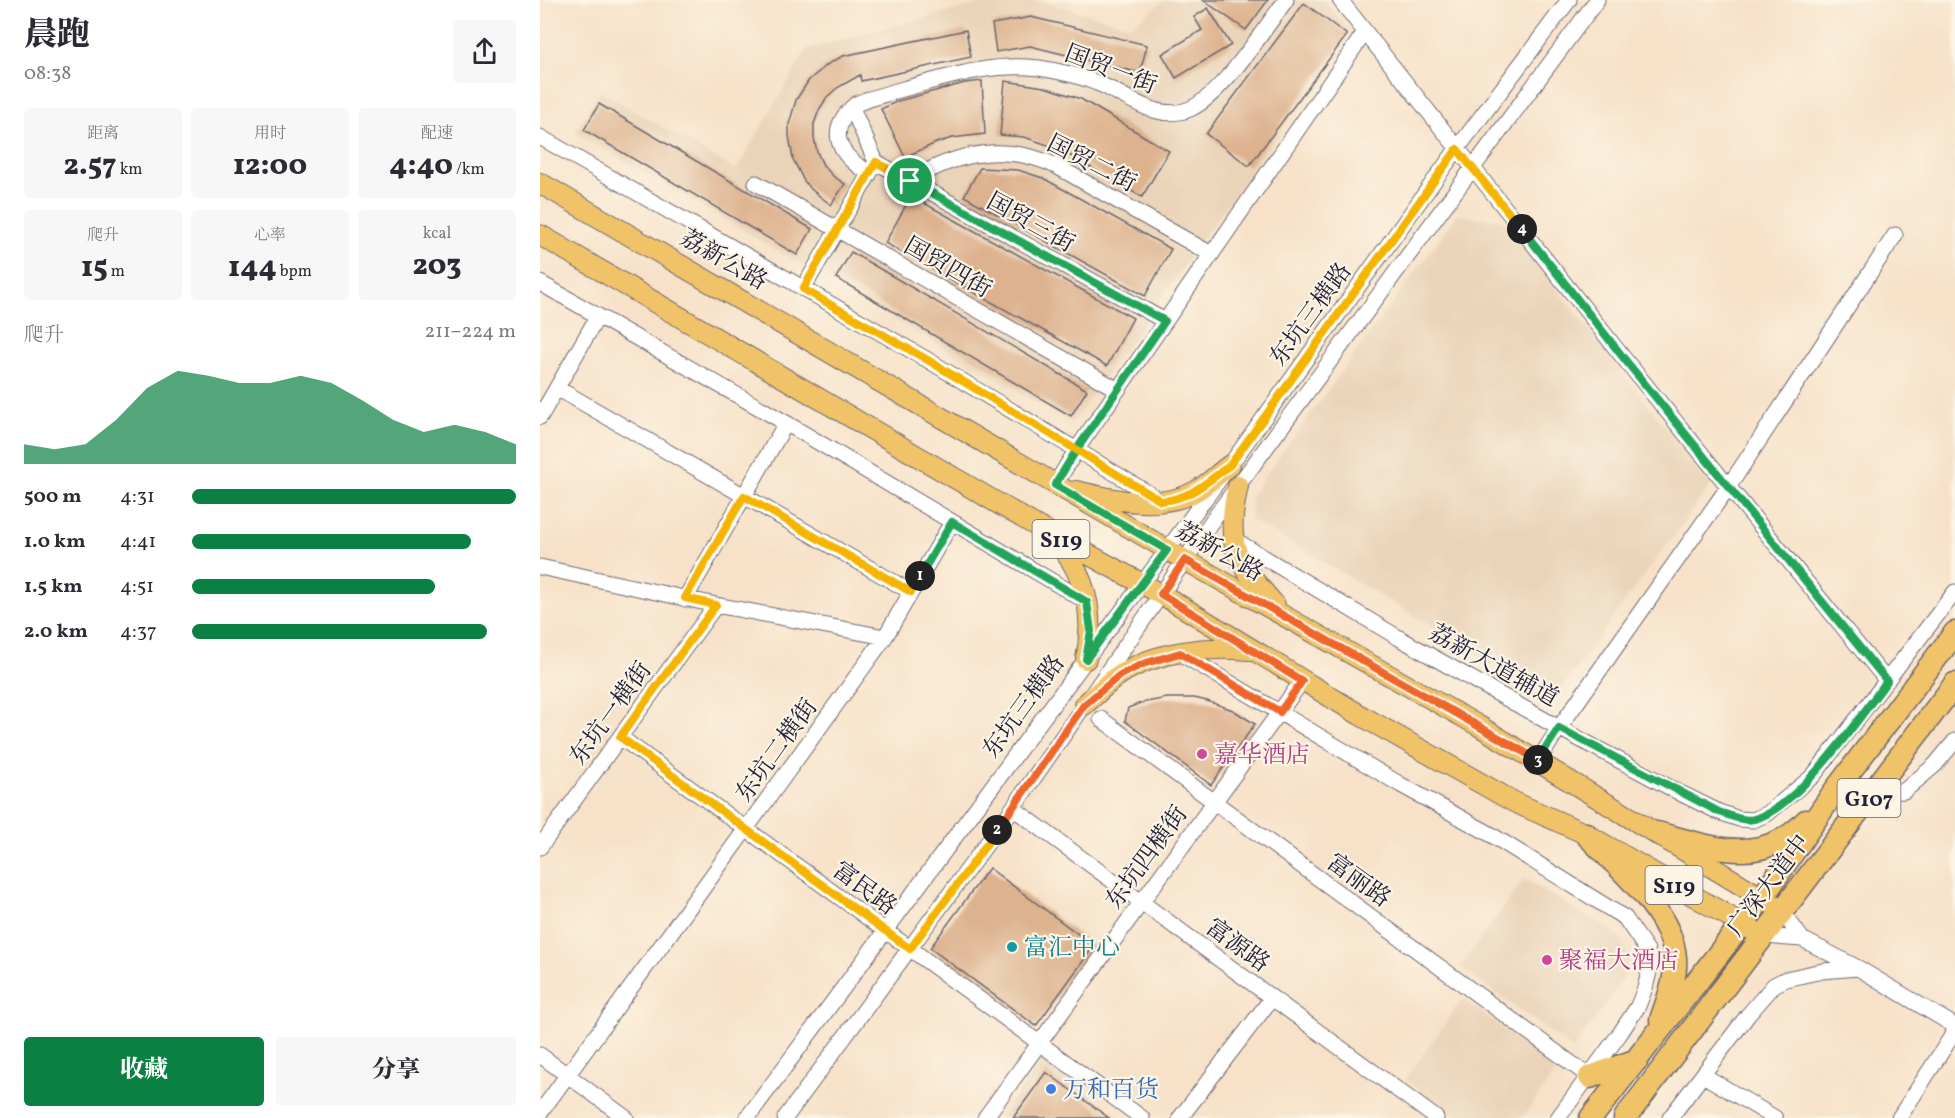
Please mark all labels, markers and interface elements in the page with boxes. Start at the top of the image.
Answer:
text: 晨跑 [24,14,90,60]
button: share [453,20,516,83]
street label: 国贸一街 [1059,38,1161,104]
text: 08:38 [24,60,71,88]
text: 距离 [87,123,119,145]
text: 用时 [254,123,286,145]
text: 配速 [421,123,453,145]
street label: 国贸二街 [1041,128,1142,202]
text: 2.57 [63,145,116,187]
text: 12:00 [233,145,307,187]
text: 4:40 [389,145,453,187]
pin [884,155,935,206]
text: km [116,159,143,181]
text: /km [453,159,485,181]
icon: arrive [893,164,926,197]
street label: 国贸三街 [980,186,1080,262]
pin: 4 [1507,214,1537,244]
text: 4 [1517,218,1527,240]
street label: 荔新公路 [673,222,773,299]
text: kcal [423,223,451,245]
text: 爬升 [87,225,119,247]
text: 心率 [254,225,286,247]
street label: 国贸四街 [897,230,997,307]
text: 203 [412,245,462,287]
text: 15 [81,247,108,289]
text: 144 [228,247,277,289]
street label: 东坑三横路 [1263,257,1361,374]
text: m [108,261,125,283]
text: bpm [277,261,312,283]
text: 211–224 m [425,318,516,346]
text: 爬升 [24,322,64,350]
text: 500 m [24,483,82,511]
text: 4:31 [120,483,155,511]
street label: 荔新公路 [1169,515,1269,591]
road number: S119 [1032,520,1090,558]
text: 1.0 km [24,528,86,556]
text: 4:41 [120,528,156,556]
pin: 1 [905,561,935,591]
text: 1 [917,565,923,587]
text: 1.5 km [24,573,83,601]
text: 4:51 [120,573,154,601]
street label: 荔新大道辅道 [1422,617,1564,717]
text: 2.0 km [24,618,88,646]
text: 4:37 [120,618,157,646]
street label: 东坑三横路 [976,649,1074,766]
street label: 东坑一横街 [563,656,661,773]
street label: 东坑二横街 [729,693,827,810]
place label: 嘉华酒店 [1214,739,1310,773]
pin: 3 [1523,745,1553,775]
marker: 嘉华酒店 [1195,747,1209,761]
text: 3 [1534,749,1542,771]
road number: G107 [1838,779,1900,817]
street label: 东坑四横街 [1099,800,1197,917]
pin: 2 [982,815,1012,845]
text: 2 [993,819,1001,841]
street label: 广深大道中 [1720,828,1819,944]
street label: 富丽路 [1319,847,1397,917]
street label: 富民路 [825,855,903,925]
road number: S119 [1646,866,1702,904]
street label: 富源路 [1198,912,1276,982]
place label: 富汇中心 [1024,932,1120,966]
marker: 富汇中心 [1005,940,1019,954]
place label: 聚福大酒店 [1559,945,1679,979]
marker: 聚福大酒店 [1540,953,1554,967]
button: 收藏 [24,1037,264,1106]
button: 分享 [276,1037,516,1106]
place label: 万和百货 [1063,1074,1159,1108]
marker: 万和百货 [1044,1082,1058,1096]

